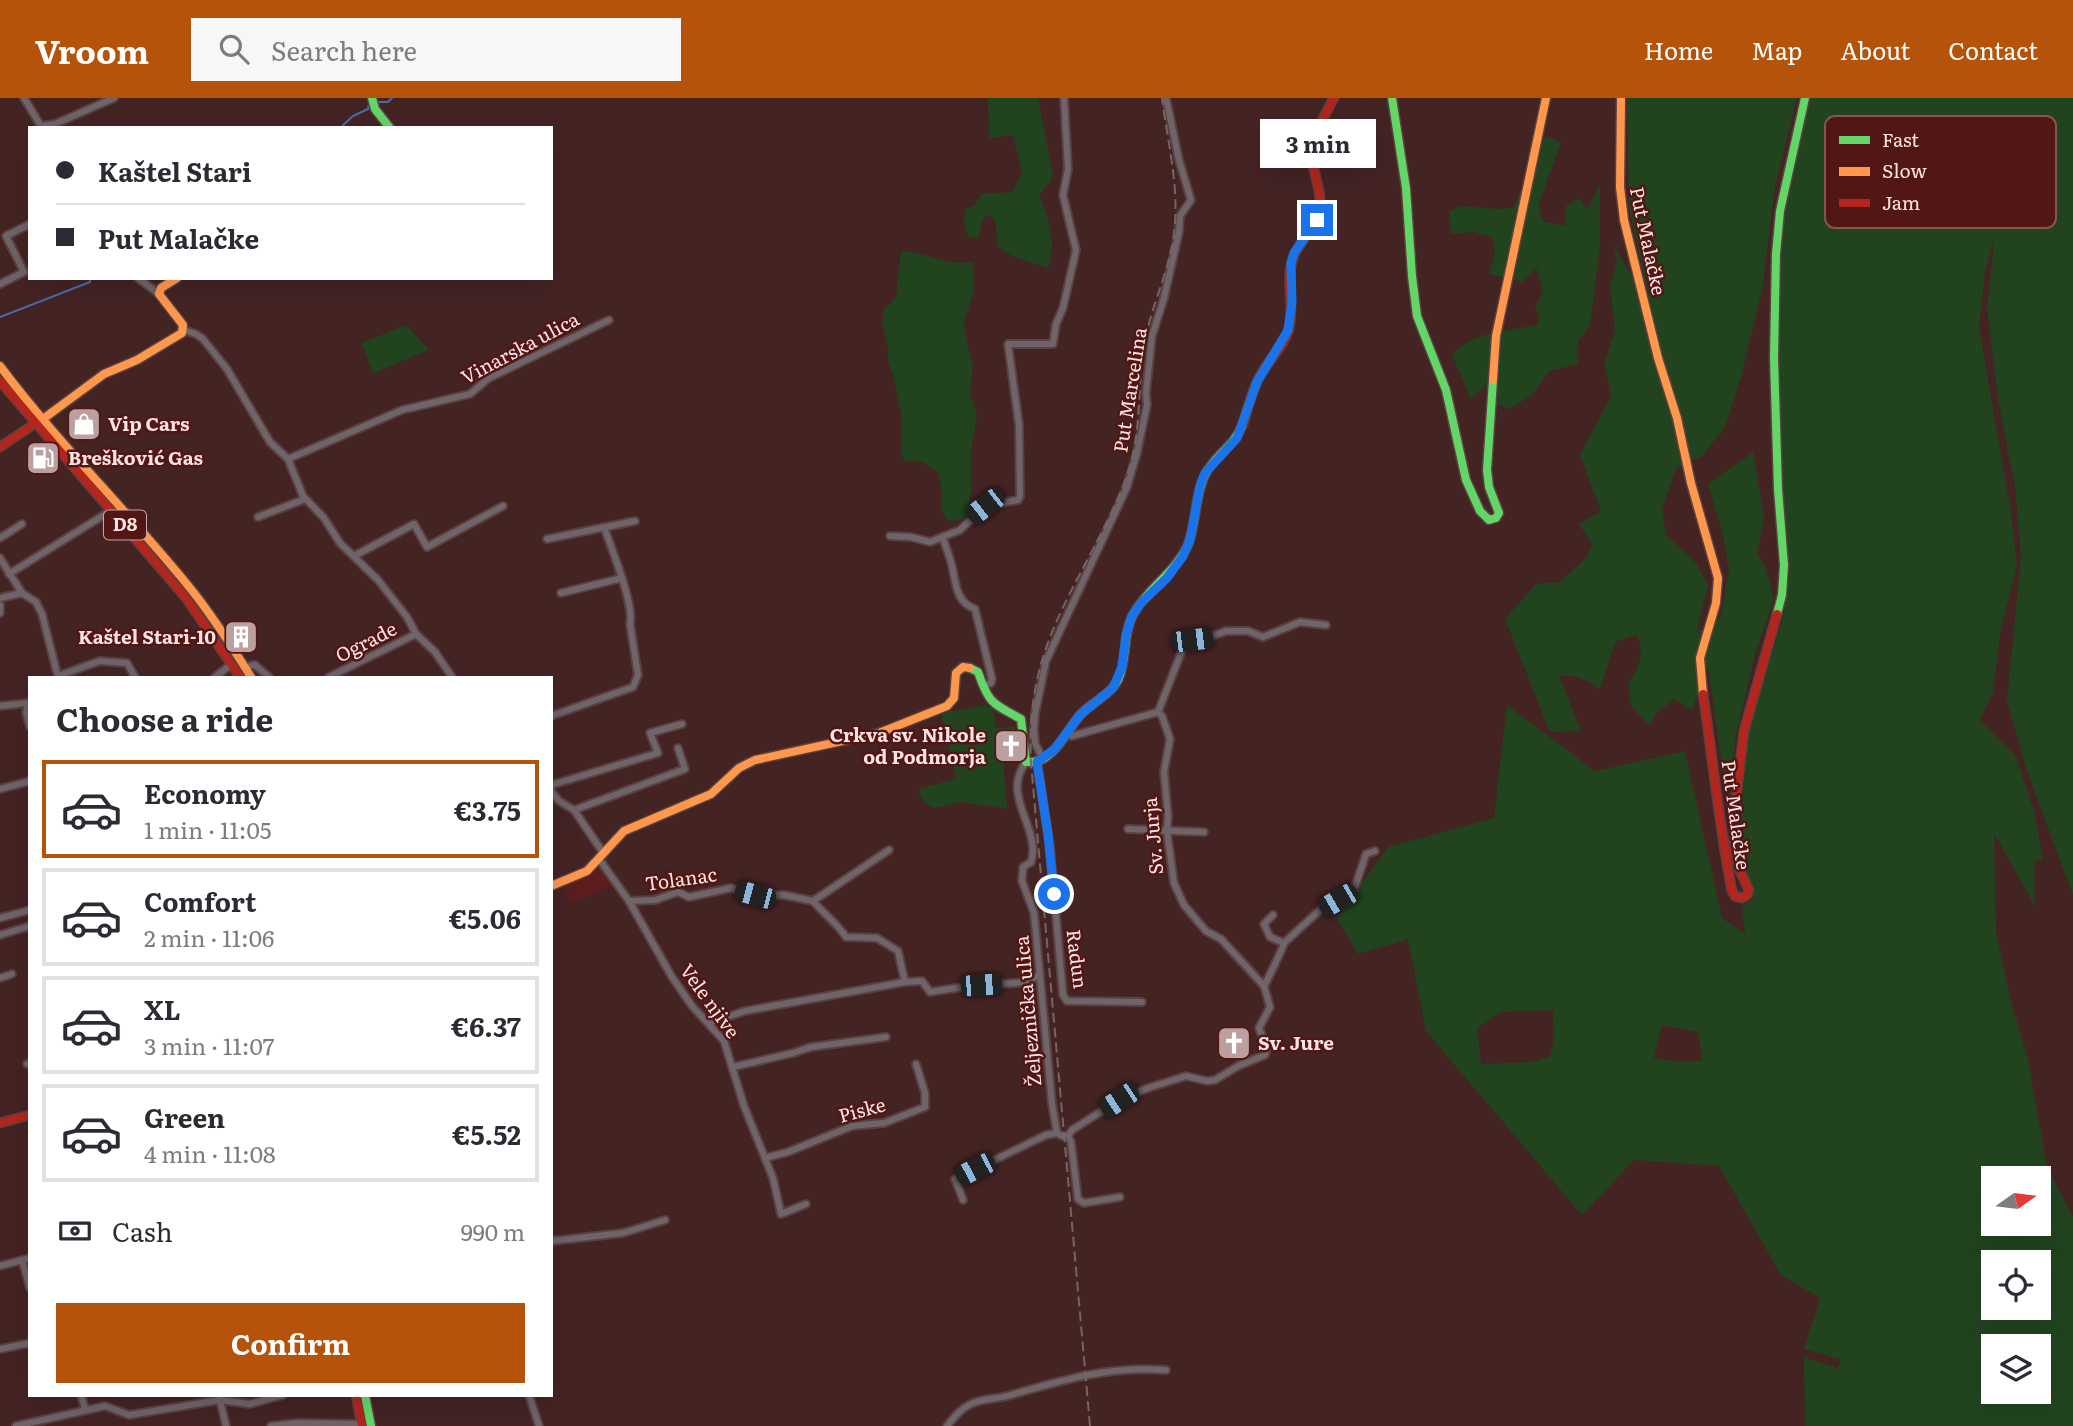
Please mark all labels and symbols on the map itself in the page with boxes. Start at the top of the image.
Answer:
legend [1825,116,2056,228]
callout: 3 min [1259,118,1375,167]
text: Fast [1882,125,1919,153]
text: Slow [1882,156,1927,184]
street label: Put Malačke [1624,184,1674,298]
text: Jam [1882,188,1920,216]
route end [1301,204,1333,236]
street label: Vinarska ulica [455,304,584,390]
street label: Put Marcelina [1105,324,1153,454]
shop icon: Vip Cars [65,405,103,443]
place label: Vip Cars [108,409,189,437]
fuel station icon: Brešković Gas [24,439,62,477]
place label: Brešković Gas [68,443,203,471]
car [962,485,1009,527]
road number: D8 [104,510,146,540]
street label: Ograde [330,614,401,668]
building icon: Kaštel Stari-10 [222,618,260,656]
place label: Kaštel Stari-10 [78,622,216,650]
car [1170,627,1215,653]
place label: Crkva sv. Nikole od Podmorja [830,720,986,770]
church icon: Crkva sv. Nikole od Podmorja [992,727,1030,765]
street label: Put Malačke [1715,758,1759,872]
street label: Sv. Jurja [1135,796,1169,876]
street label: Tolanac [643,859,719,897]
route start [1038,878,1070,910]
car [732,879,779,911]
car [1315,880,1362,920]
street label: Radun [1060,928,1096,990]
street label: Željeznička ulica [1006,934,1048,1088]
street label: Vele njive [674,957,748,1044]
car [960,973,1003,997]
church icon: Sv. Jure [1215,1024,1253,1062]
place label: Sv. Jure [1258,1028,1334,1056]
car [1096,1080,1143,1120]
street label: Piske [835,1089,888,1129]
car [952,1150,999,1188]
north arrow [1981,1166,2051,1236]

